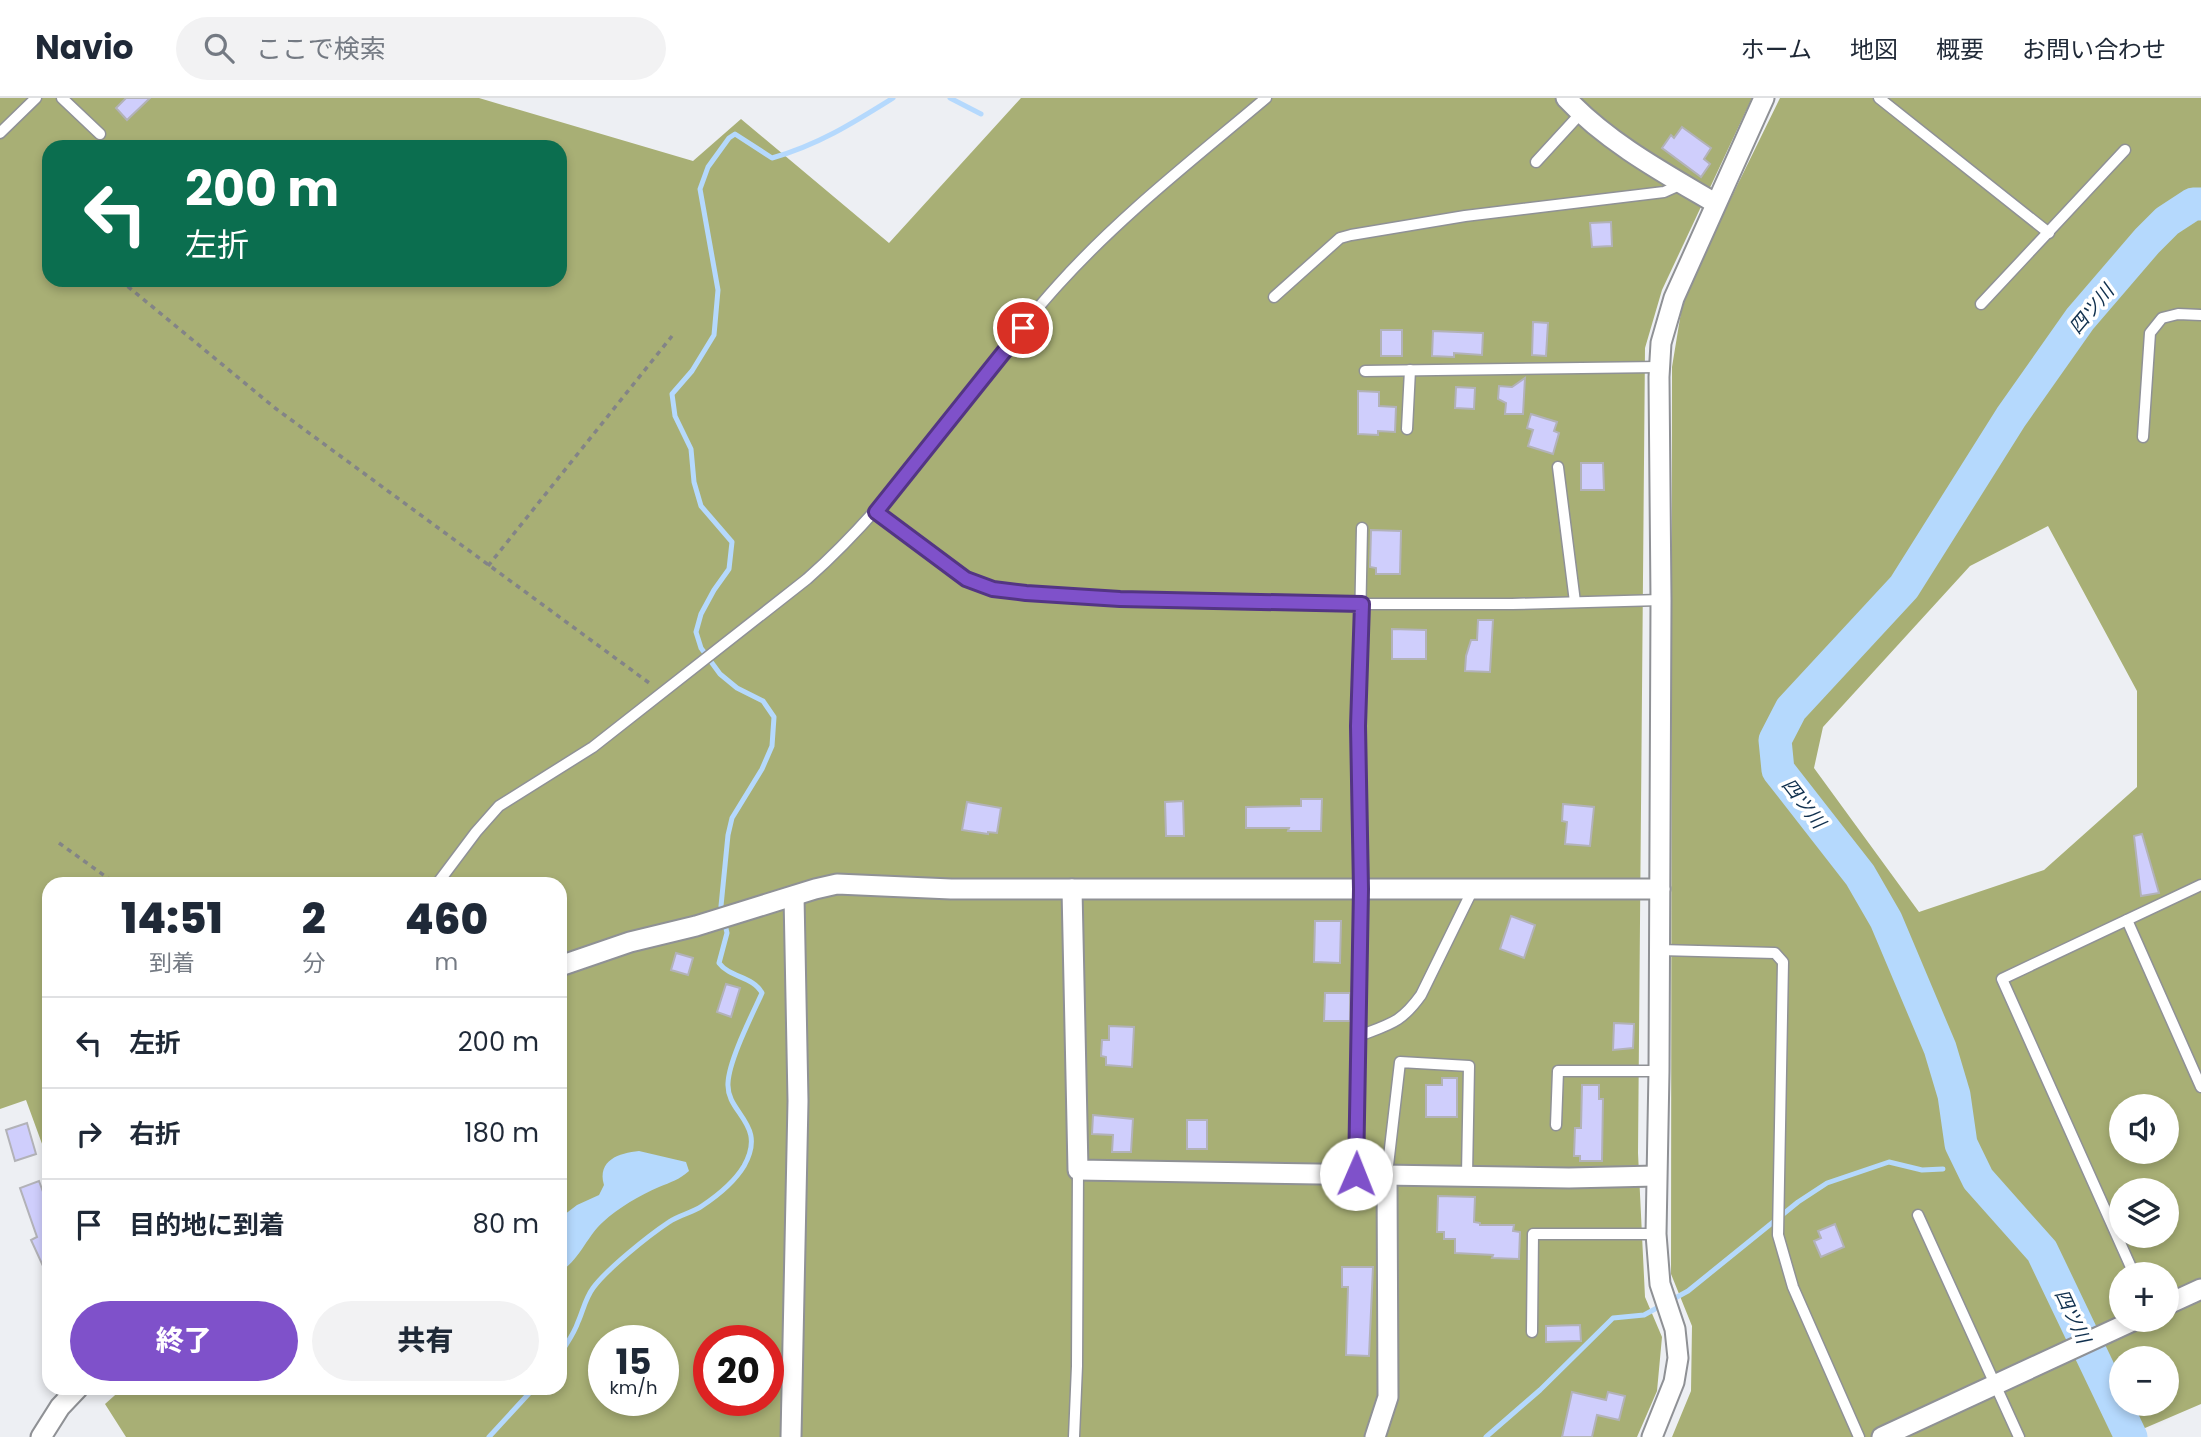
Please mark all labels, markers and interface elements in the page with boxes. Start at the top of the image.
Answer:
search box [176,17,666,80]
text: Navio [35,24,134,71]
icon: search [200,29,238,67]
text: ここで検索 [256,31,386,67]
text: ホーム [1741,33,1812,66]
text: 地図 [1850,33,1898,66]
text: 概要 [1936,33,1984,66]
text: お問い合わせ [2022,33,2166,66]
text: 200 m [185,155,339,223]
icon: left [70,168,161,259]
text: 左折 [185,222,249,267]
water label: 四ツ川 [2063,277,2121,340]
pin [993,298,1053,358]
icon: arrive [1004,309,1042,347]
water label: 四ツ川 [1775,773,1833,836]
text: 14:51 [121,889,223,948]
text: 2 [302,889,326,948]
text: 460 [405,890,488,949]
text: m [434,946,458,978]
text: 到着 [149,947,195,979]
text: 分 [302,947,325,979]
icon: left [70,1024,108,1062]
text: 200 m [458,1024,539,1060]
text: 左折 [129,1025,181,1061]
map controls [2109,1094,2179,1416]
button: sound [2109,1094,2179,1164]
icon: right [70,1115,108,1153]
text: 180 m [464,1115,539,1151]
text: 右折 [129,1116,181,1152]
position arrow [1319,1137,1393,1211]
button: layers [2109,1178,2179,1248]
icon: arrive [70,1206,108,1244]
text: 80 m [473,1206,539,1242]
text: 目的地に到着 [129,1207,285,1243]
button: + [2109,1262,2179,1332]
water label: 四ツ川 [2048,1285,2098,1350]
button: 終了 [70,1301,298,1381]
button: 共有 [312,1301,539,1381]
speed limit sign: 20 [693,1325,784,1416]
text: 15 [616,1337,651,1386]
button: − [2109,1346,2179,1416]
text: km/h [610,1375,657,1400]

